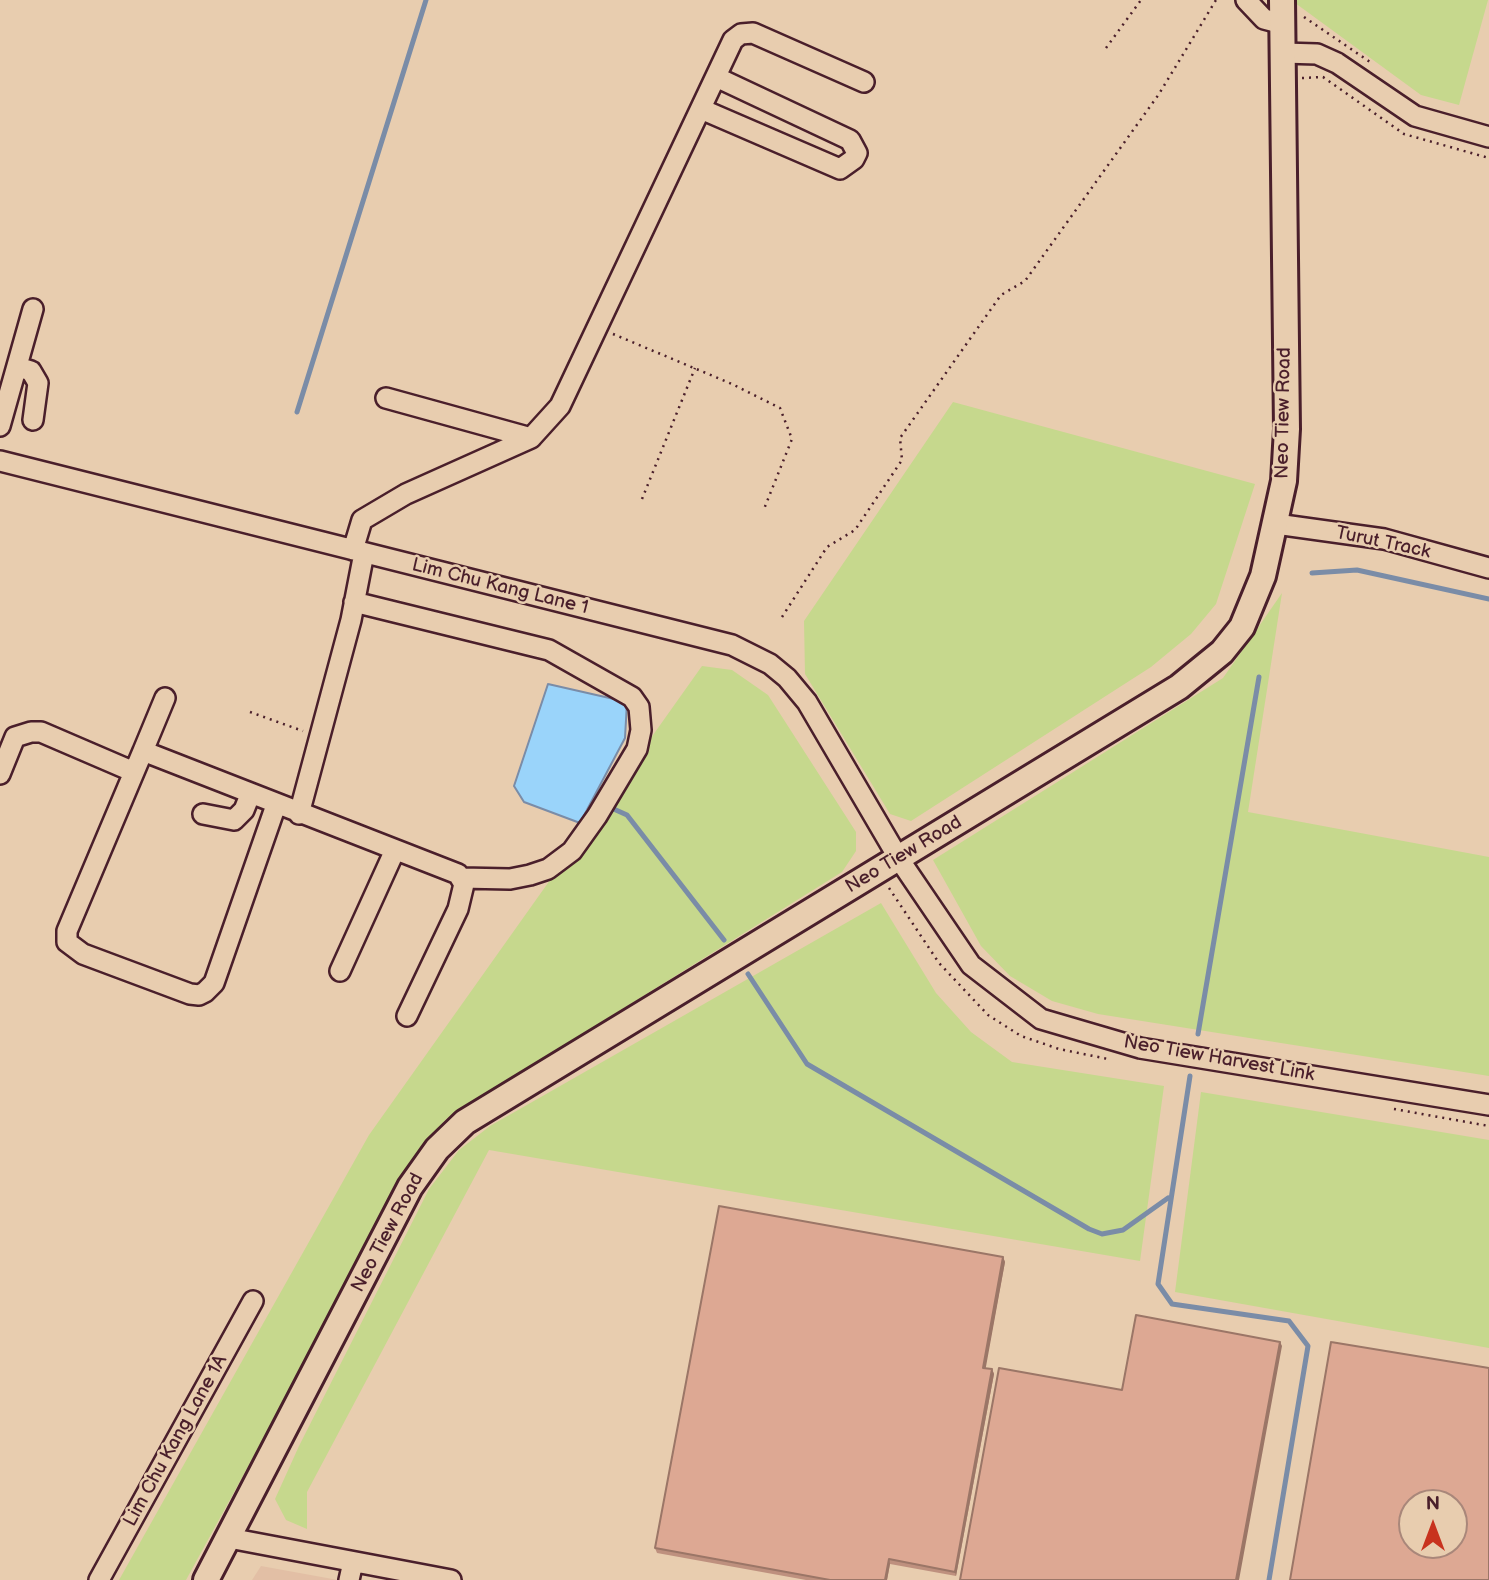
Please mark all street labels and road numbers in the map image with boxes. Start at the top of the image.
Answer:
street label: Neo Tiew Road [1271,347,1297,479]
street label: Turut Track [1334,522,1432,564]
street label: Lim Chu Kang Lane 1 [409,554,591,620]
street label: Neo Tiew Road [842,811,966,899]
street label: Neo Tiew Harvest Link [1122,1031,1316,1087]
street label: Neo Tiew Road [347,1170,429,1296]
street label: Lim Chu Kang Lane 1A [119,1351,233,1531]

